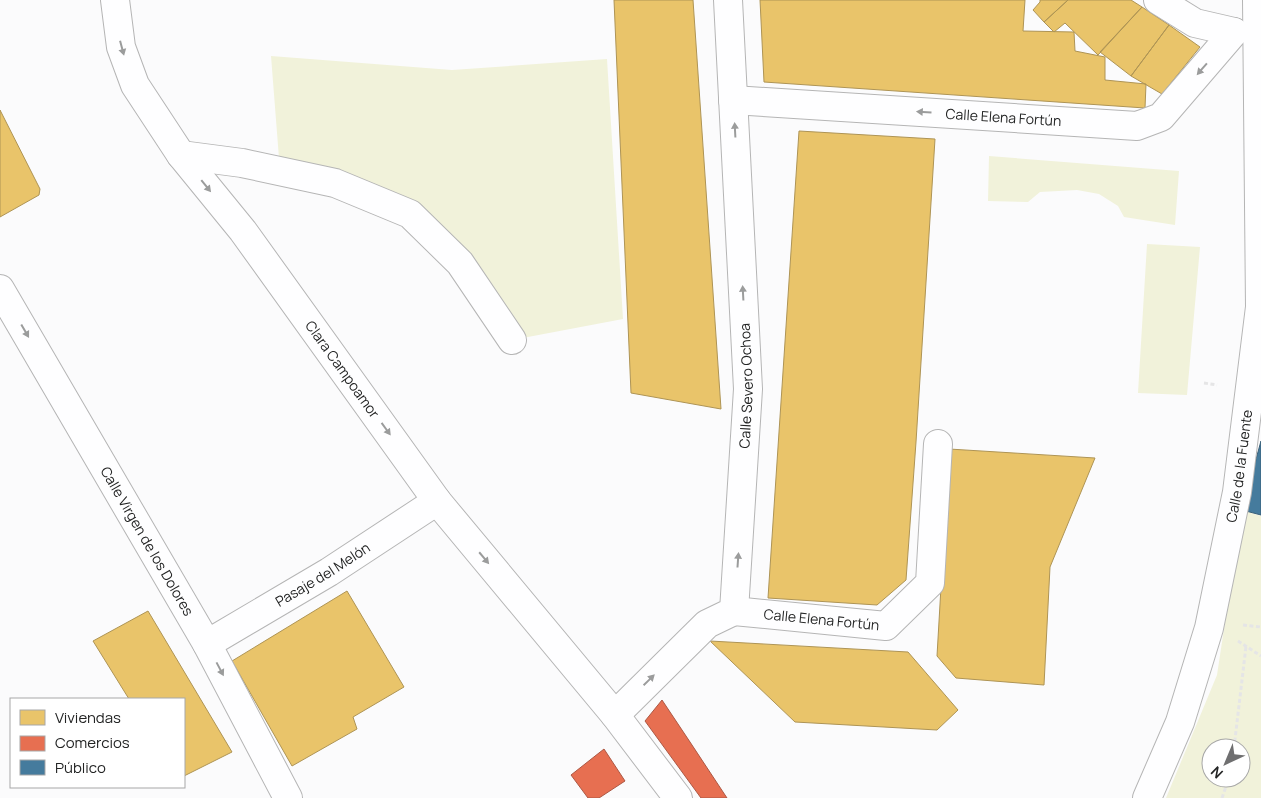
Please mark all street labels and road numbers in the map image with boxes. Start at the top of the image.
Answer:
street label: Calle Elena Fortún [945,104,1062,130]
street label: Clara Campoamor [301,316,384,422]
street label: Calle Severo Ochoa [734,323,757,449]
street label: Calle de la Fuente [1221,409,1256,524]
street label: Calle Virgen de los Dolores [97,463,198,619]
street label: Pasaje del Melón [272,538,374,611]
street label: Calle Elena Fortún [763,604,880,634]

